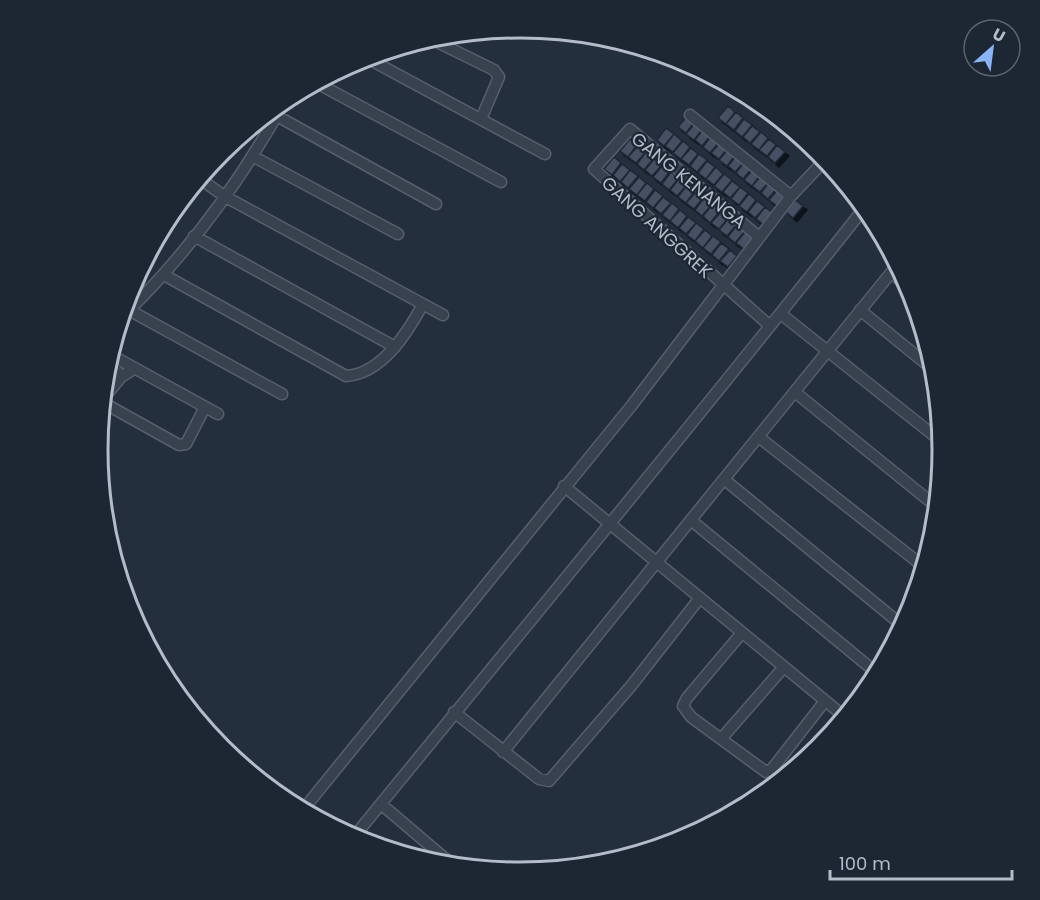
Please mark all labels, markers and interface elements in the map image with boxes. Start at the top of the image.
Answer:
north arrow [962,18,1022,78]
text: U [988,22,1009,48]
street label: GANG KENANGA [626,126,752,234]
street label: GANG ANGGREK [596,170,718,284]
scale bar [830,843,1012,881]
text: 100 m [839,851,891,876]

